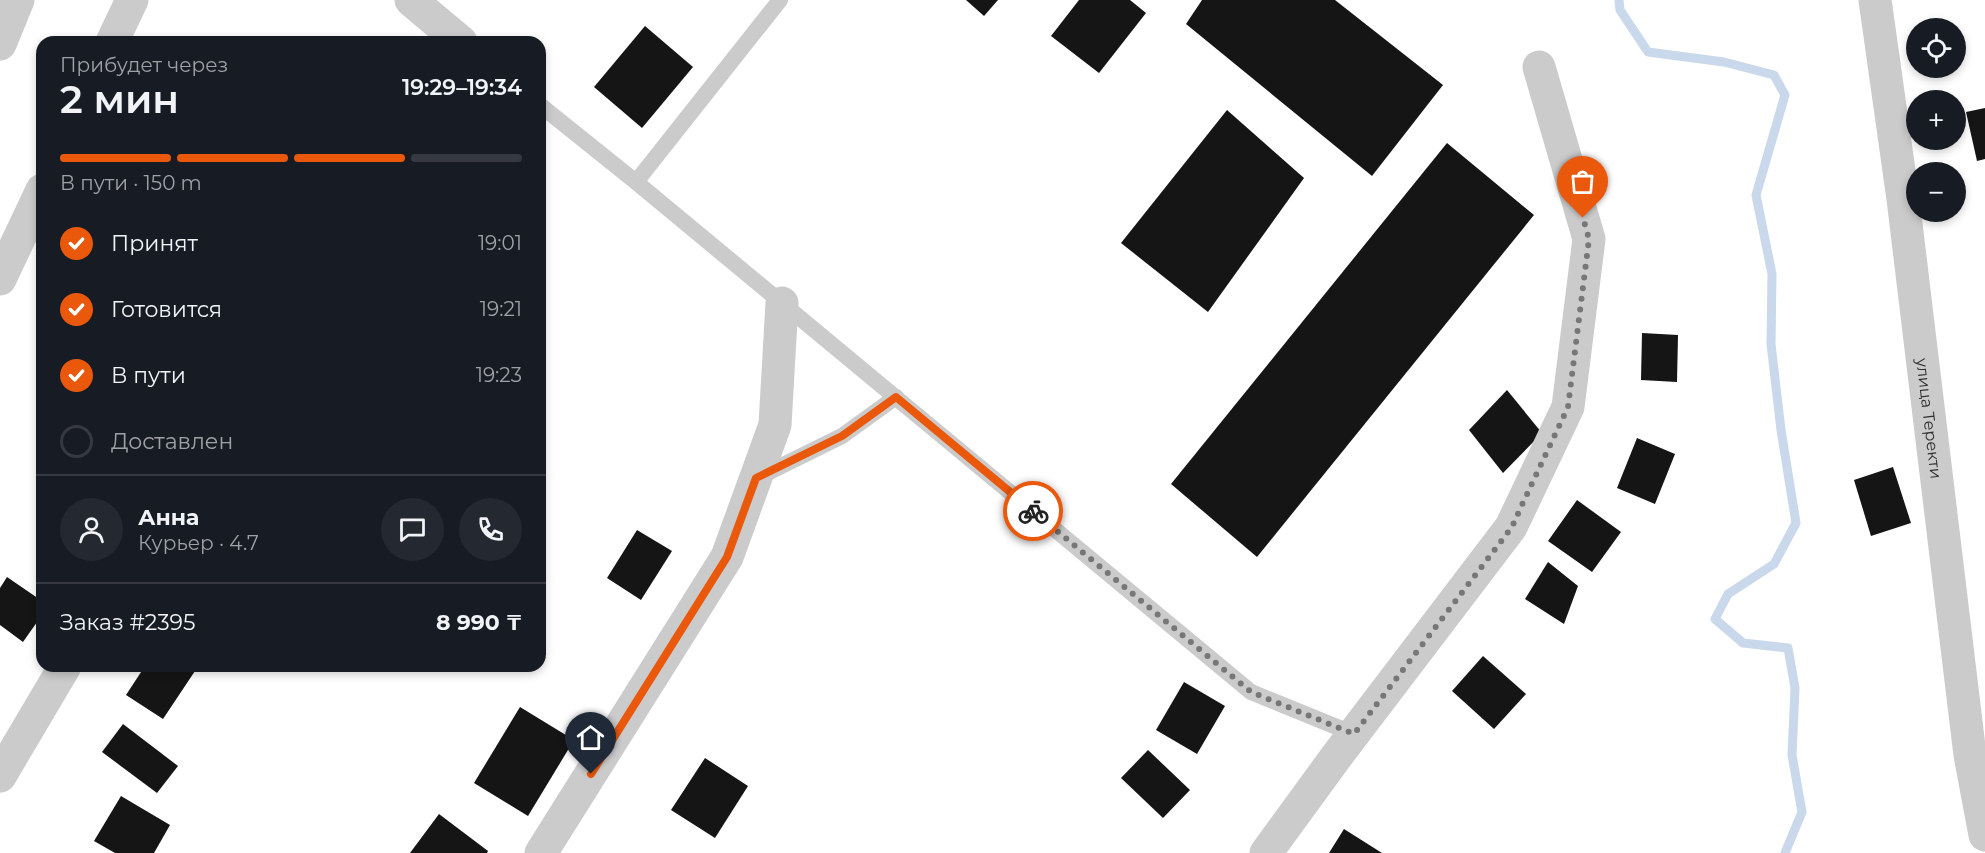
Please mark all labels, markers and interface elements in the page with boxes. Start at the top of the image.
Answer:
map controls [1906,18,1966,222]
button: locate [1906,18,1966,78]
text: Прибудет через [60,53,228,77]
text: 19:29–19:34 [402,74,522,101]
text: 2 мин [60,75,179,123]
button: + [1906,90,1966,150]
pin [1557,156,1608,218]
button: − [1906,162,1966,222]
icon: bag [1566,165,1599,198]
text: В пути · 150 m [60,171,202,195]
icon: check [60,227,93,260]
text: Принят [111,230,198,257]
text: 19:01 [478,231,522,255]
icon: check [60,293,93,326]
text: Готовится [111,296,222,323]
text: 19:21 [480,297,522,321]
street label: улица Теректи [1913,356,1946,480]
icon: check [60,359,93,392]
text: В пути [111,362,186,389]
text: 19:23 [476,363,522,387]
text: Доставлен [111,428,233,455]
courier [1003,481,1063,541]
icon: bike [1017,495,1050,528]
button: person [60,498,123,561]
button: chat [381,498,444,561]
button: phone [459,498,522,561]
text: Анна [138,504,199,531]
text: Курьер · 4.7 [138,531,259,555]
text: Заказ #2395 [60,609,195,636]
text: 8 990 ₸ [436,609,522,636]
pin [565,712,616,774]
icon: home [574,721,607,754]

